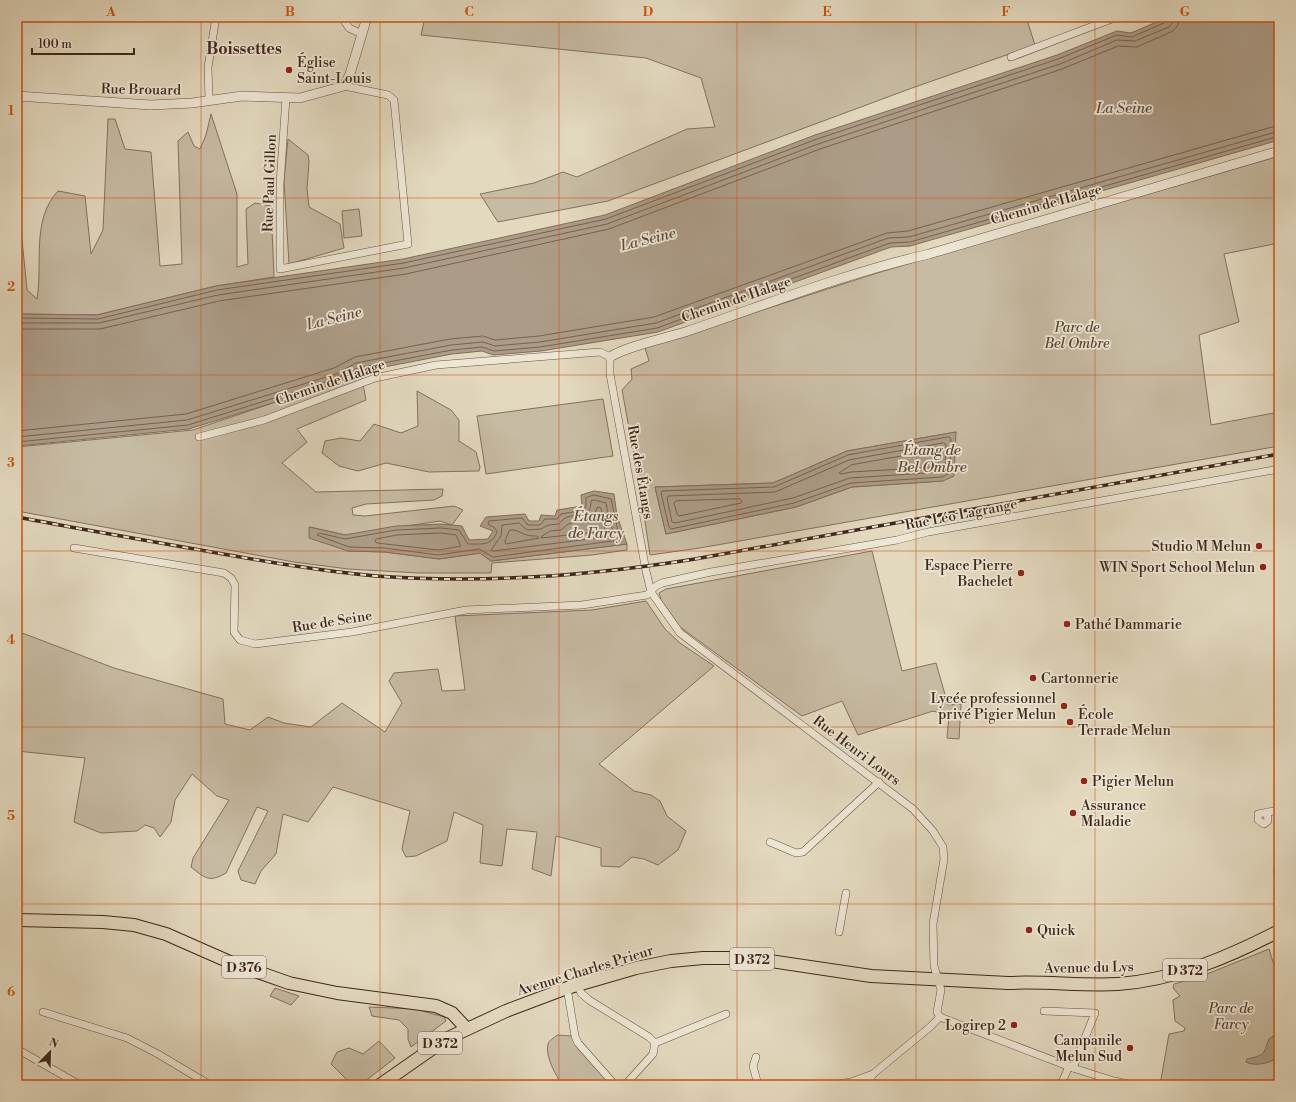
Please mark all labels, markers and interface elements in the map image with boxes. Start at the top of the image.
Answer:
text: A [105,4,116,20]
text: B [285,4,295,20]
text: C [464,4,474,20]
text: D [643,4,653,20]
text: E [822,4,832,20]
text: F [1001,4,1011,20]
text: G [1180,4,1191,20]
scale bar [32,30,134,56]
text: 100 m [38,37,72,52]
district label: Boissettes [206,39,282,59]
place label: Église Saint-Louis [297,52,371,88]
marker: Église Saint-Louis [284,65,294,75]
street label: Rue Brouard [101,80,181,100]
water label: La Seine [1095,99,1152,118]
text: 1 [8,103,15,119]
street label: Rue Paul Gillon [259,133,281,232]
street label: Chemin de Halage [989,180,1104,229]
water label: La Seine [618,223,678,256]
street label: Chemin de Halage [679,273,793,327]
text: 2 [7,279,15,295]
water label: La Seine [304,302,364,335]
park label: Parc de Bel Ombre [1044,319,1110,353]
street label: Chemin de Halage [273,356,387,410]
street label: Rue des Étangs [623,423,659,521]
water label: Étang de Bel Ombre [896,440,967,477]
text: 3 [7,455,15,471]
street label: Rue Léo Lagrange [903,495,1019,535]
water label: Étangs de Farcy [568,506,625,543]
place label: Studio M Melun [1152,538,1252,556]
marker: Studio M Melun [1254,541,1264,551]
place label: Espace Pierre Bachelet [924,557,1013,591]
place label: WIN Sport School Melun [1098,559,1256,577]
marker: WIN Sport School Melun [1258,562,1268,572]
marker: Espace Pierre Bachelet [1016,568,1026,578]
street label: Rue de Seine [291,607,373,637]
place label: Pathé Dammarie [1075,616,1182,634]
marker: Pathé Dammarie [1062,619,1072,629]
text: 4 [7,632,16,648]
place label: Cartonnerie [1041,670,1119,688]
marker: Cartonnerie [1028,673,1038,683]
place label: Lycée professionnel privé Pigier Melun [930,690,1057,724]
marker: Lycée professionnel privé Pigier Melun [1059,701,1069,711]
place label: École Terrade Melun [1078,704,1172,740]
street label: Rue Henri Lours [809,712,904,790]
marker: École Terrade Melun [1065,717,1075,727]
place label: Pigier Melun [1092,773,1175,791]
marker: Pigier Melun [1079,776,1089,786]
place label: Assurance Maladie [1080,797,1146,831]
text: 5 [7,808,15,824]
marker: Assurance Maladie [1068,808,1078,818]
place label: Quick [1037,922,1076,940]
marker: Quick [1024,925,1034,935]
street label: Avenue Charles Prieur [514,942,656,1001]
road number: D 372 [730,948,774,970]
road number: D 376 [222,956,266,978]
street label: Avenue du Lys [1043,958,1134,978]
road number: D 372 [1163,959,1207,981]
text: 6 [7,984,15,1000]
park label: Parc de Farcy [1207,1000,1254,1034]
place label: Logirep 2 [945,1017,1006,1035]
marker: Logirep 2 [1009,1020,1019,1030]
north arrow [30,1032,70,1072]
road number: D 372 [418,1032,462,1054]
place label: Campanile Melun Sud [1054,1032,1122,1066]
text: N [47,1036,61,1052]
marker: Campanile Melun Sud [1125,1043,1135,1053]

